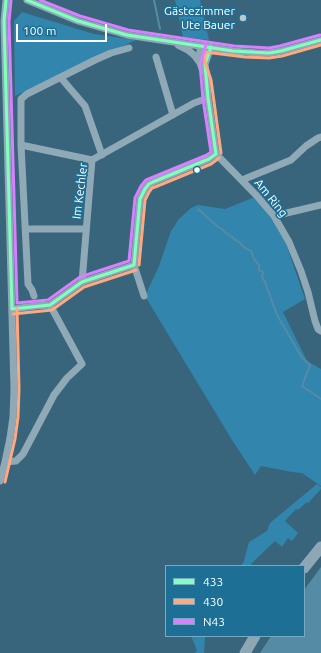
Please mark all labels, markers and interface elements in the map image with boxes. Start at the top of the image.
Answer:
place label: Gästezimmer Ute Bauer [164,4,235,32]
marker: Gästezimmer Ute Bauer [238,13,248,23]
scale bar [18,16,109,42]
text: 100 m [23,24,56,37]
street label: Im Kechler [69,162,91,220]
unlabelled marker [192,165,202,175]
street label: Am Ring [251,176,291,220]
legend [165,565,305,637]
text: 433 [203,575,223,588]
text: 430 [203,595,223,608]
text: N43 [203,615,225,628]

